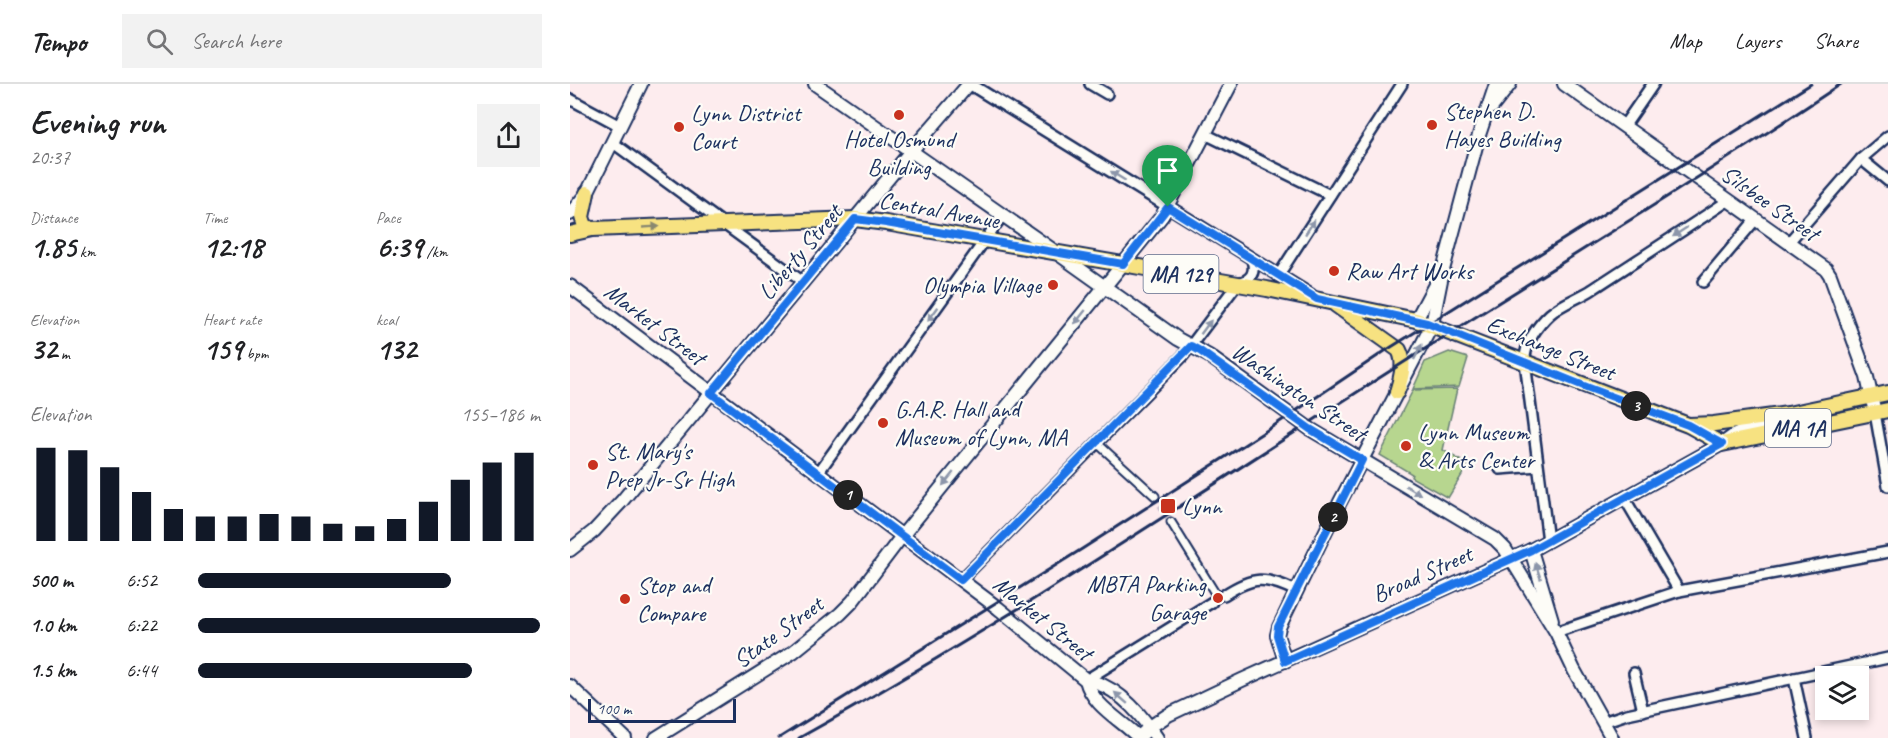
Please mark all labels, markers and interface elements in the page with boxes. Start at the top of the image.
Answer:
search box [122,14,542,68]
text: Tempo [30,24,86,59]
icon: search [143,25,176,58]
text: Search here [191,27,281,55]
text: Map [1669,28,1702,54]
text: Layers [1735,28,1781,54]
text: Share [1814,28,1858,54]
place label: Stephen D. Hayes Building [1444,96,1562,154]
place label: Lynn District Court [691,98,802,156]
text: Evening run [30,101,165,143]
button: share [477,104,540,167]
marker: Hotel Osmund Building [892,108,906,122]
marker: Stephen D. Hayes Building [1425,118,1439,132]
marker: Lynn District Court [672,120,686,134]
place label: Hotel Osmund Building [844,124,958,182]
text: 20:37 [30,145,70,170]
pin [1142,145,1193,207]
icon: arrive [1151,154,1184,187]
street label: Silsbee Street [1715,158,1827,249]
one-way arrow [1110,171,1126,182]
street label: Central Avenue [877,185,1003,236]
street label: Liberty Street [751,197,850,306]
text: Distance [30,208,78,228]
text: Time [203,208,227,228]
text: Pace [376,208,401,228]
one-way arrow [1304,219,1315,235]
one-way arrow [641,222,660,231]
one-way arrow [1673,226,1689,238]
text: 1.85 [30,228,76,266]
text: 12:18 [203,228,263,266]
text: 6:39 [376,228,423,266]
text: km [76,242,95,262]
text: /km [423,242,448,262]
road number: MA 129 [1144,255,1218,293]
place label: Raw Art Works [1346,256,1475,286]
marker: Raw Art Works [1327,264,1341,278]
place label: Olympia Village [923,270,1043,300]
street label: Market Street [598,276,714,374]
marker: Olympia Village [1046,278,1060,292]
one-way arrow [927,306,939,321]
one-way arrow [1073,309,1086,325]
street label: Exchange Street [1482,309,1621,388]
text: Elevation [30,310,79,330]
text: Heart rate [203,310,261,330]
text: kcal [376,310,397,330]
one-way arrow [1199,319,1211,334]
text: 32 [30,330,57,368]
text: 159 [203,330,243,368]
text: 132 [376,330,417,368]
street label: Washington Street [1226,336,1375,450]
text: m [57,344,70,364]
text: bpm [243,344,269,364]
one-way arrow [1414,344,1423,361]
pin: 3 [1621,391,1651,421]
place label: G.A.R. Hall and Museum of Lynn, MA [895,394,1068,452]
text: 3 [1632,396,1640,416]
text: Elevation [30,402,92,427]
text: 155–186 m [461,402,540,427]
road number: MA 1A [1765,409,1831,447]
marker: G.A.R. Hall and Museum of Lynn, MA [876,416,890,430]
place label: Lynn Museum & Arts Center [1418,417,1536,475]
place label: St. Mary's Prep Jr-Sr High [605,436,736,494]
marker: Lynn Museum & Arts Center [1399,439,1413,453]
marker: St. Mary's Prep Jr-Sr High [586,458,600,472]
one-way arrow [942,471,955,487]
pin: 1 [833,480,863,510]
one-way arrow [1405,484,1421,495]
text: 1 [844,485,852,505]
place label: Lynn [1182,491,1223,521]
marker: Lynn [1159,497,1177,515]
pin: 2 [1318,502,1348,532]
text: 2 [1329,507,1337,527]
street label: Broad Street [1367,538,1479,609]
one-way arrow [1532,562,1542,580]
text: 500 m [30,568,73,593]
text: 6:52 [126,568,157,593]
street label: Market Street [987,569,1101,669]
place label: MBTA Parking Garage [1087,569,1208,627]
place label: Stop and Compare [637,570,714,628]
street label: State Street [727,588,831,675]
marker: MBTA Parking Garage [1211,591,1225,605]
marker: Stop and Compare [618,592,632,606]
text: 1.0 km [30,613,77,638]
text: 6:22 [126,613,157,638]
text: 1.5 km [30,658,76,683]
text: 6:44 [126,658,157,683]
map controls [1815,666,1869,720]
button: layers [1815,666,1869,720]
one-way arrow [1113,692,1129,705]
scale bar [588,696,736,724]
text: 100 m [597,699,631,719]

